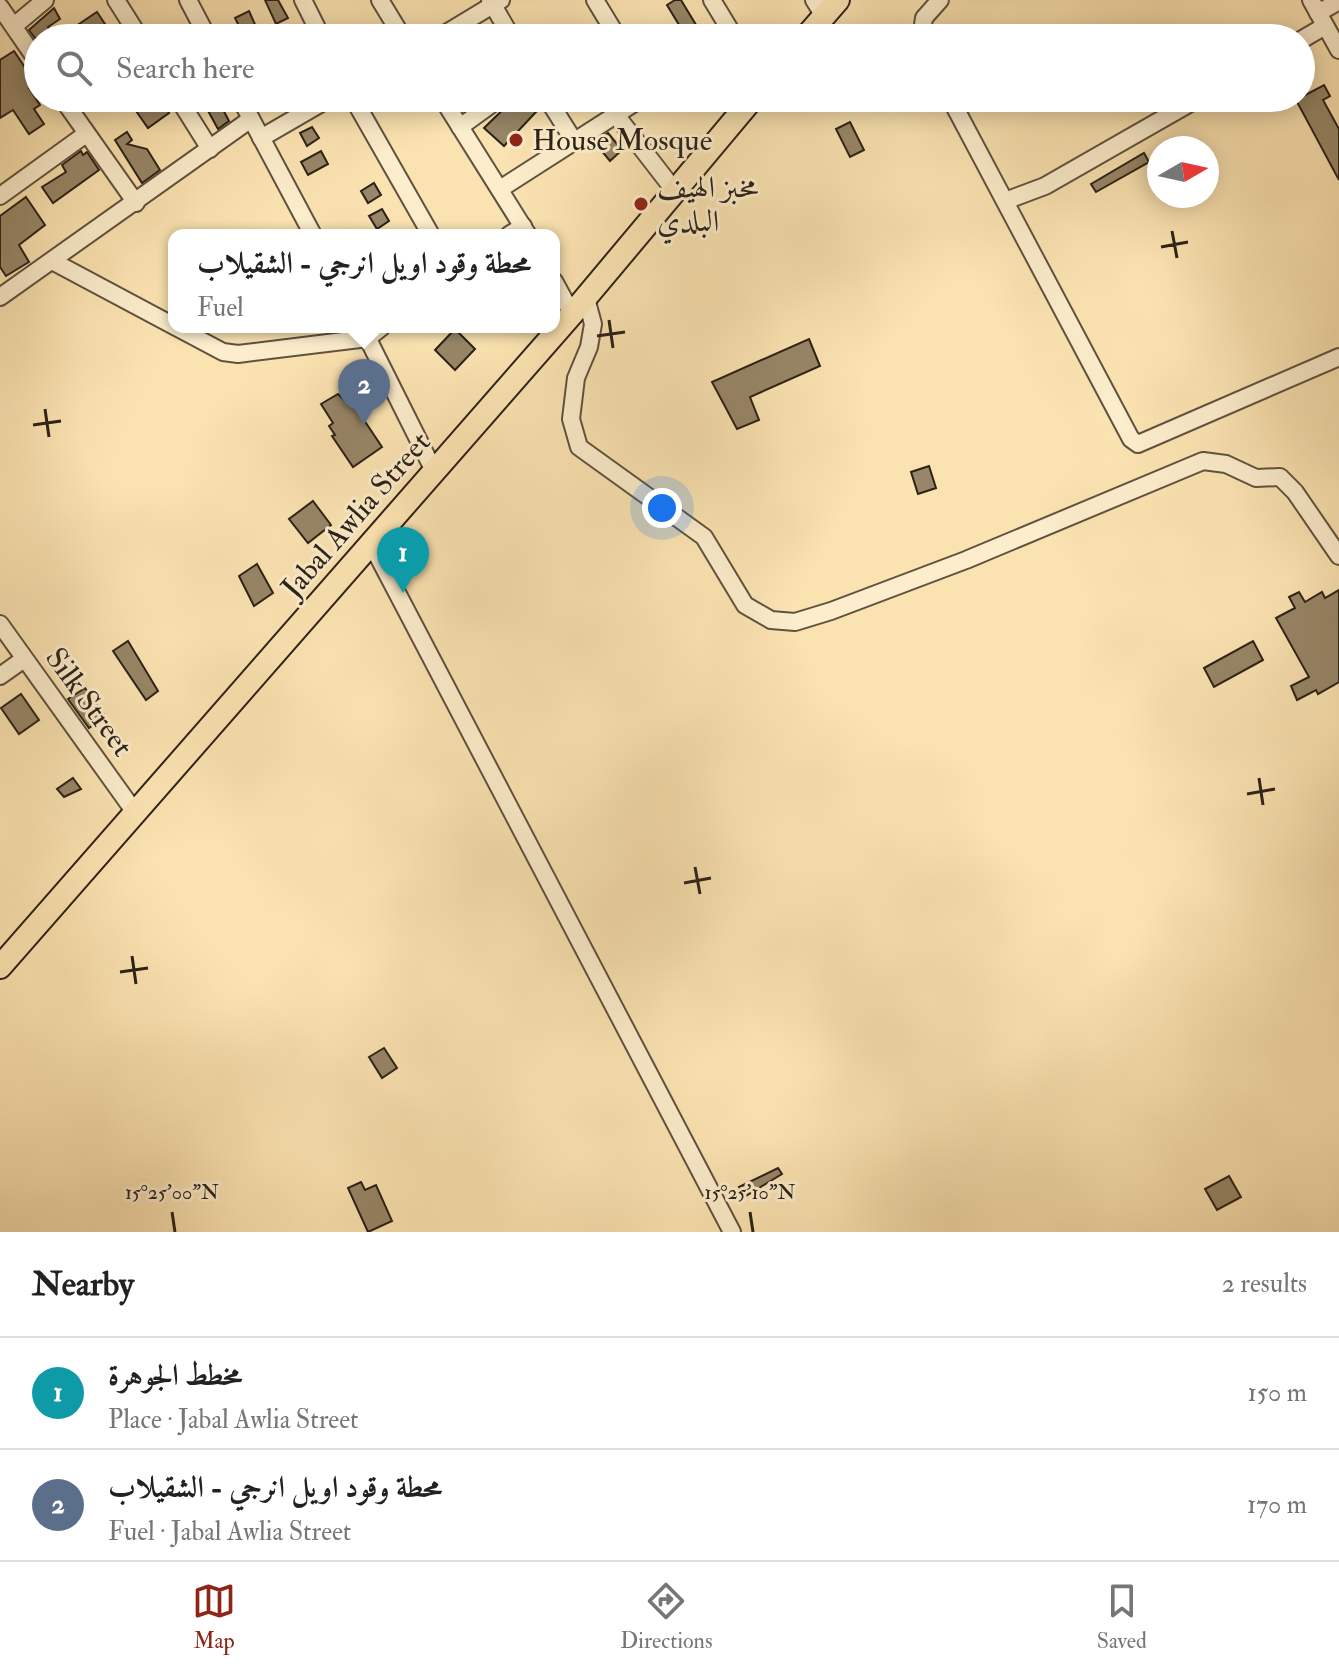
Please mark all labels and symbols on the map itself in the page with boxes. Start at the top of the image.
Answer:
place label: House Mosque [532,122,712,159]
marker: House Mosque [507,131,525,149]
north arrow [1147,136,1219,208]
place label: مخبز الهيف البلدي [657,169,759,245]
marker: مخبز الهيف البلدي [632,195,650,213]
pin: 2 [338,359,390,425]
street label: Jabal Awlia Street [273,424,438,607]
your location [642,488,682,528]
pin: 1 [377,527,429,593]
street label: Silk Street [37,640,141,764]
text: 15°25'00"N [125,1180,219,1205]
text: 15°25'10"N [705,1180,796,1205]

